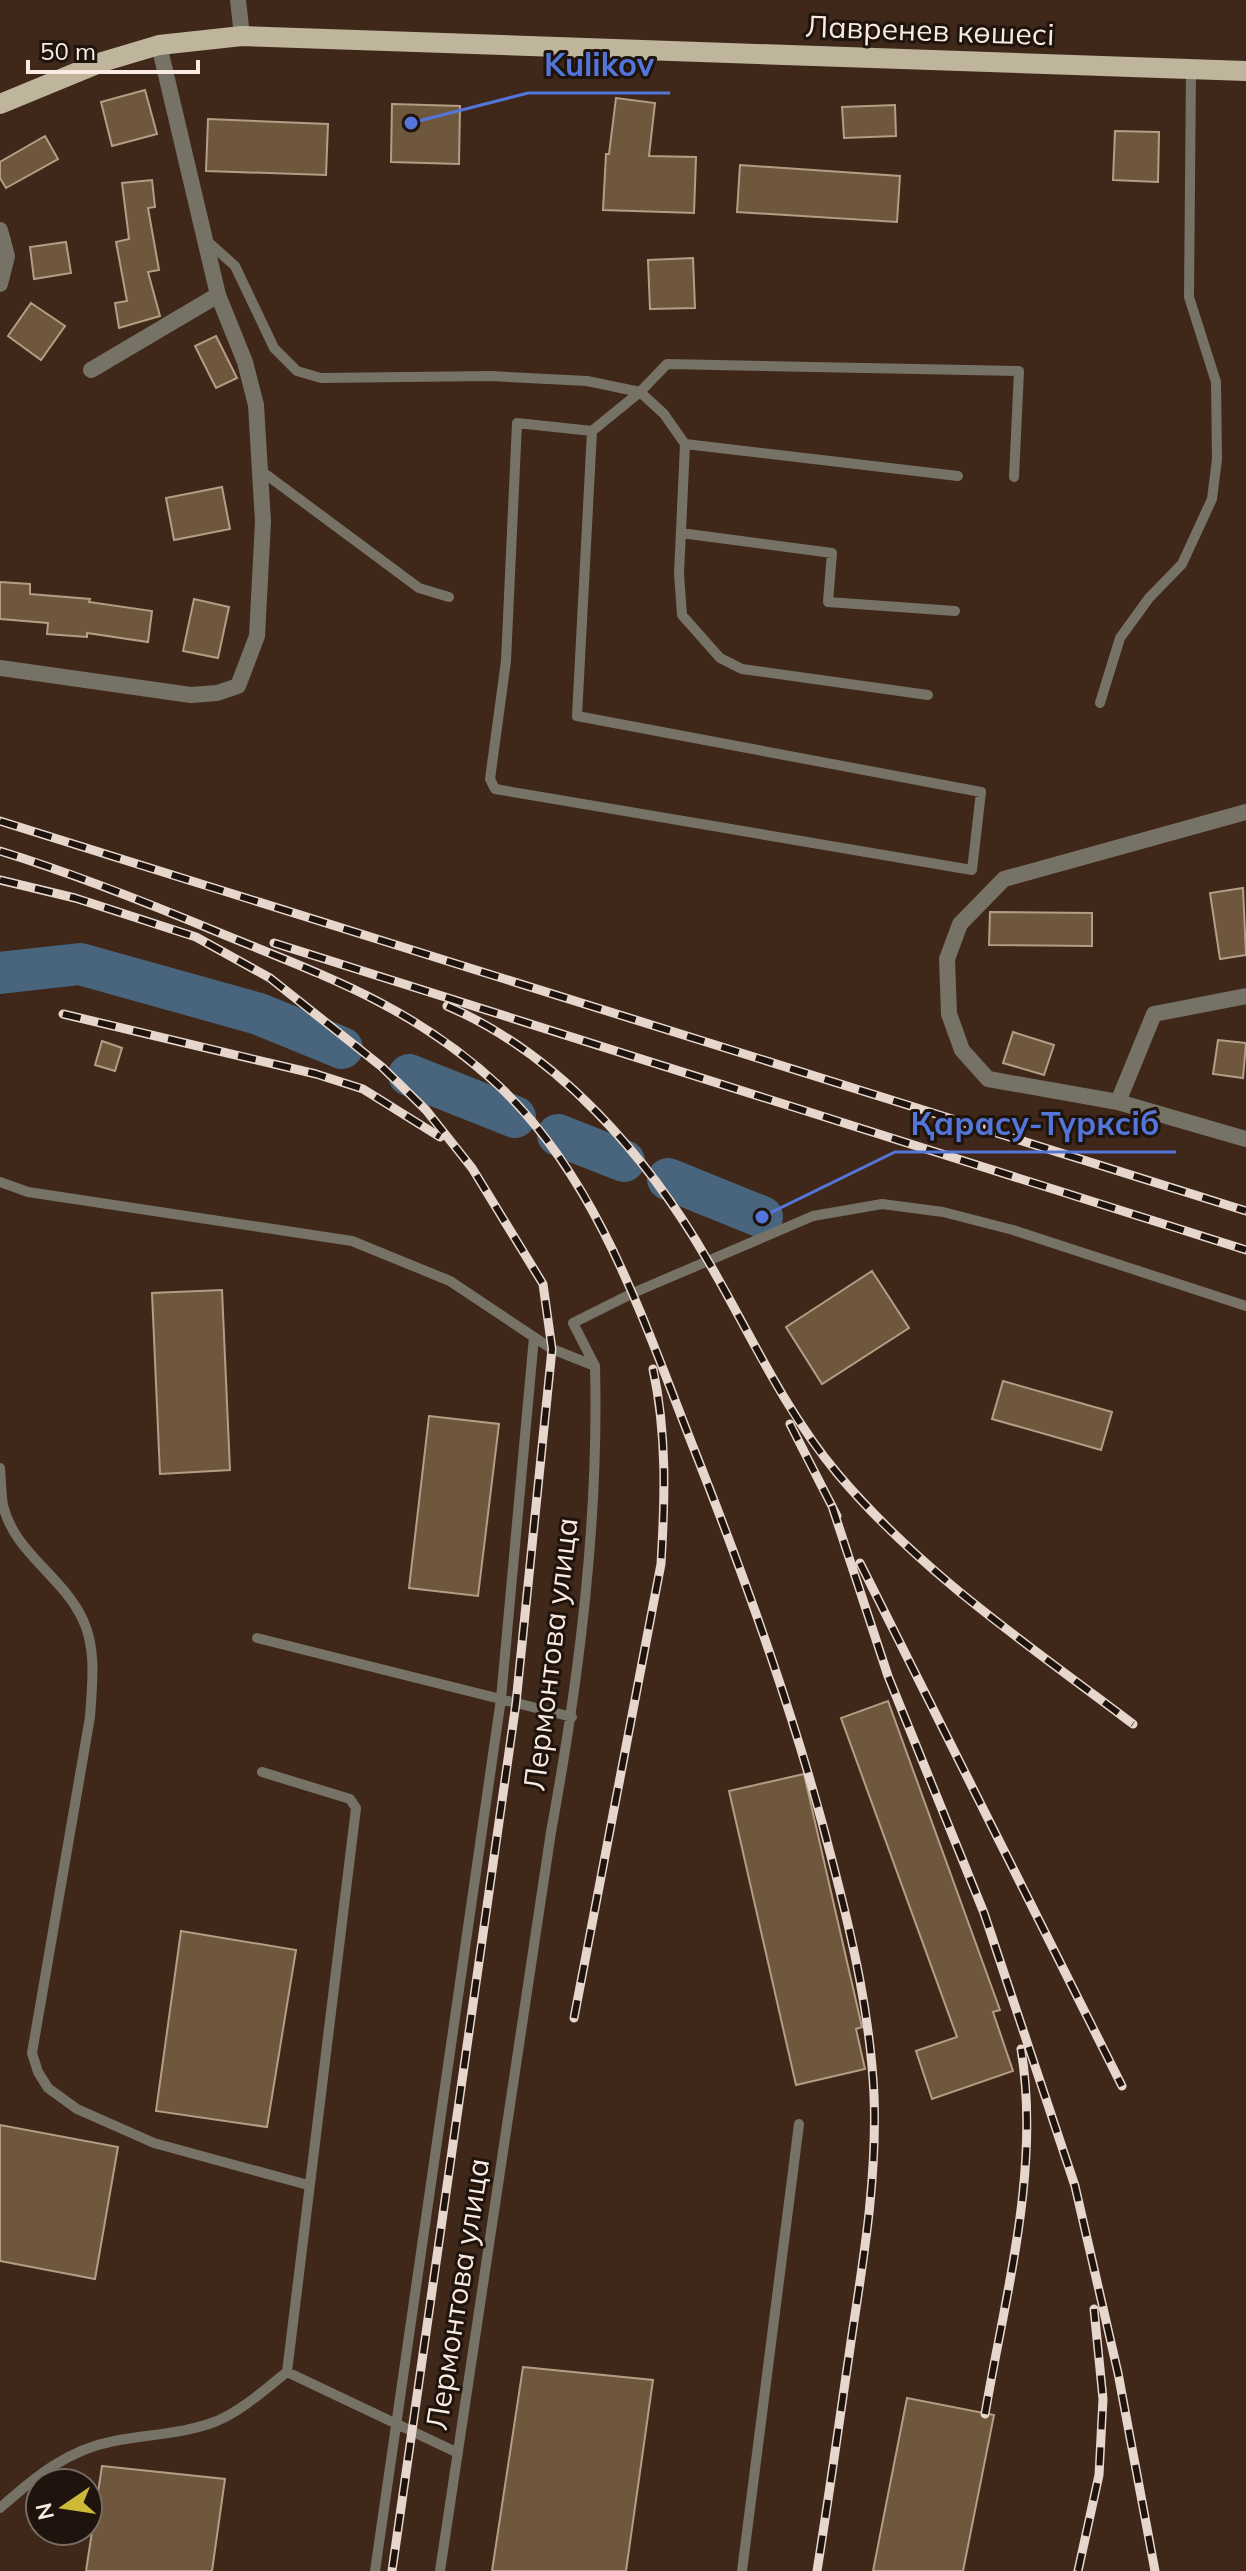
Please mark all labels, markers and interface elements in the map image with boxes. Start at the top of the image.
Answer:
street label: Лавренев көшесі [805,7,1055,53]
scale bar [28,24,198,74]
text: 50 m [40,36,96,66]
callout: Kulikov [528,37,670,93]
text: Kulikov [544,44,655,84]
callout: Қарасу-Түрксіб [895,1096,1176,1152]
text: Қарасу-Түрксіб [911,1103,1159,1143]
street label: Лермонтова улица [514,1515,586,1793]
street label: Лермонтова улица [417,2155,497,2433]
north arrow [24,2467,104,2547]
text: N [29,2500,60,2523]

